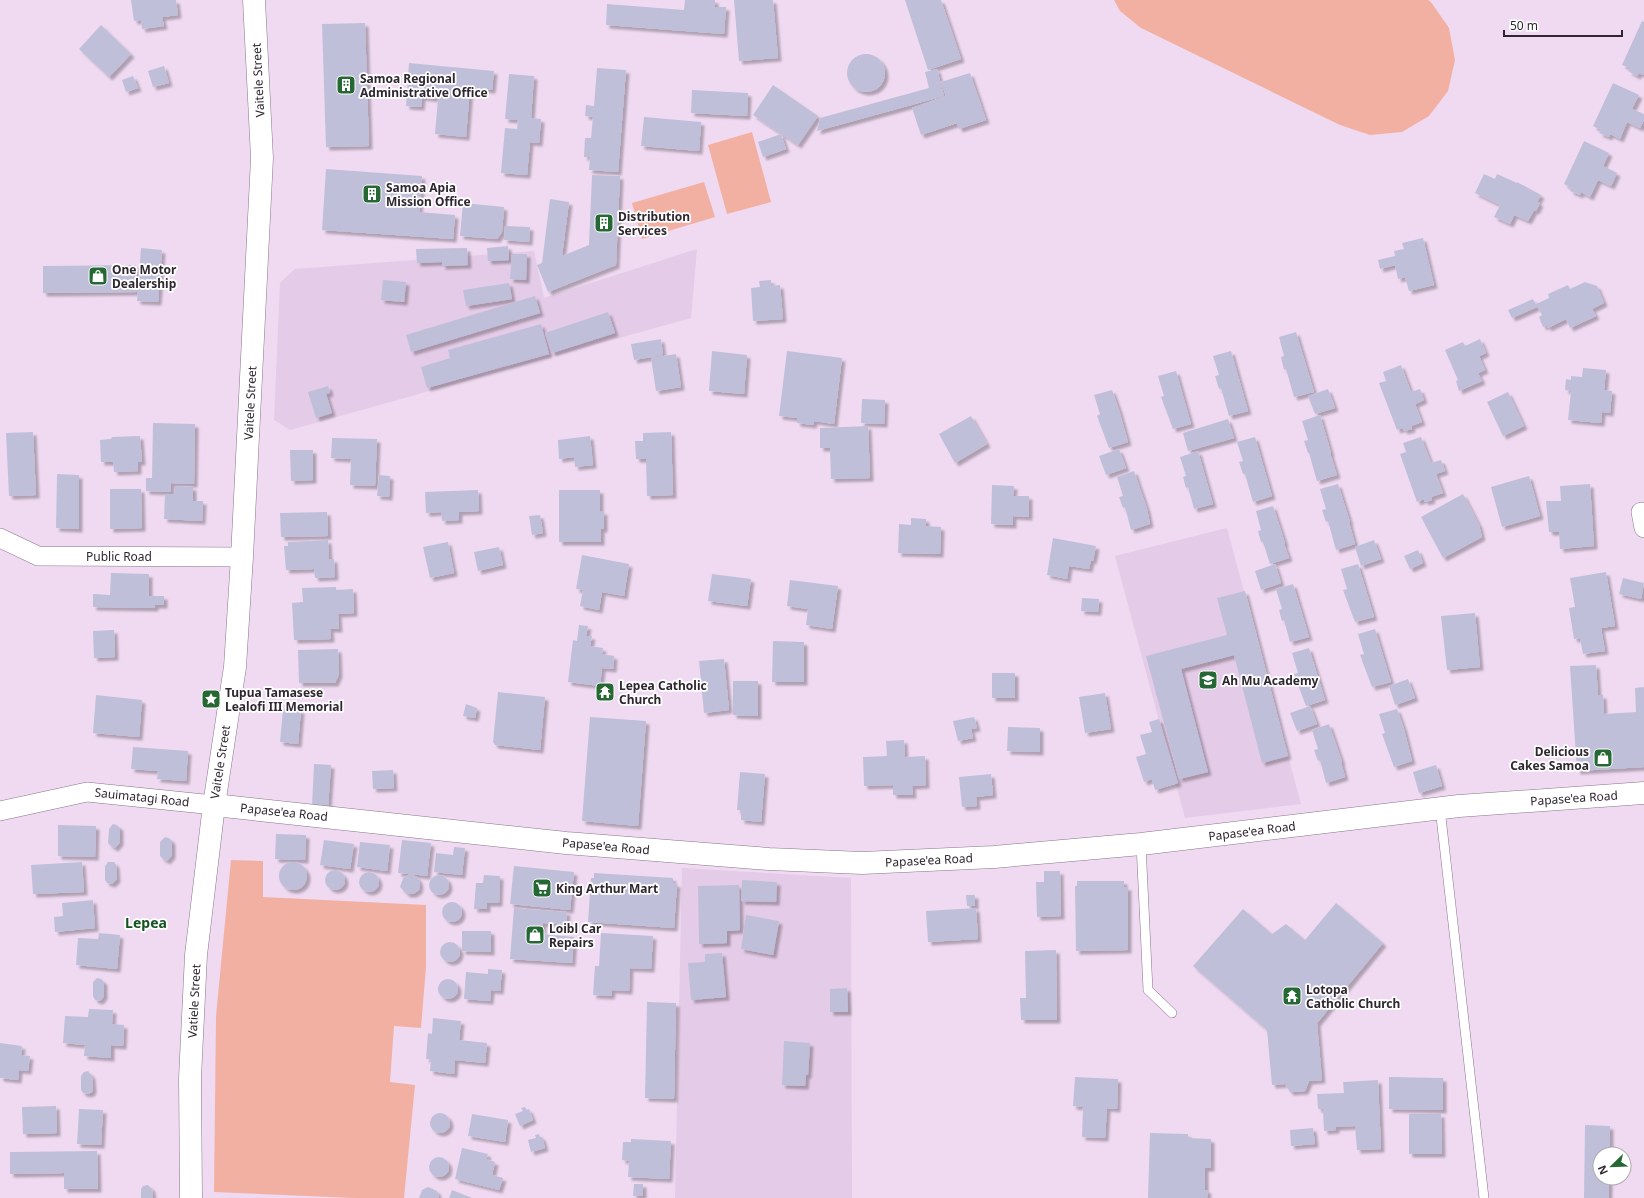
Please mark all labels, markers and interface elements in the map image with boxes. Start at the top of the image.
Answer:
scale bar [1504,12,1622,38]
text: 50 m [1510,17,1538,34]
street label: Vaitele Street [248,42,268,118]
place label: Samoa Regional Administrative Office [360,70,488,101]
building icon: Samoa Regional Administrative Office [335,74,357,96]
place label: Samoa Apia Mission Office [386,179,471,210]
building icon: Samoa Apia Mission Office [361,183,383,205]
place label: Distribution Services [618,208,690,239]
building icon: Distribution Services [593,212,615,234]
place label: One Motor Dealership [112,261,177,292]
shop icon: One Motor Dealership [87,265,109,287]
street label: Vaitele Street [240,365,260,441]
street label: Public Road [86,548,152,565]
school or university icon: Ah Mu Academy [1197,669,1219,691]
place label: Ah Mu Academy [1222,672,1319,689]
place label: Lepea Catholic Church [619,677,707,708]
temple icon: Lepea Catholic Church [594,681,616,703]
place label: Tupua Tamasese Lealofi III Memorial [225,684,343,715]
place icon: Tupua Tamasese Lealofi III Memorial [200,688,222,710]
street label: Vaitele Street [206,723,234,800]
place label: Delicious Cakes Samoa [1510,743,1589,774]
shop icon: Delicious Cakes Samoa [1592,747,1614,769]
street label: Sauimatagi Road [94,784,190,810]
street label: Papase'ea Road [1530,786,1618,810]
street label: Papase'ea Road [239,799,329,825]
street label: Papase'ea Road [1207,817,1297,845]
street label: Papase'ea Road [561,834,651,858]
street label: Papase'ea Road [885,849,973,871]
supermarket icon: King Arthur Mart [531,877,553,899]
place label: King Arthur Mart [556,880,658,897]
district label: Lepea [125,913,167,932]
place label: Loibl Car Repairs [549,920,602,951]
shop icon: Loibl Car Repairs [524,924,546,946]
street label: Vatiele Street [184,963,204,1039]
place label: Lotopa Catholic Church [1306,981,1400,1012]
temple icon: Lotopa Catholic Church [1281,985,1303,1007]
north arrow [1592,1146,1632,1186]
text: N [1594,1163,1611,1177]

